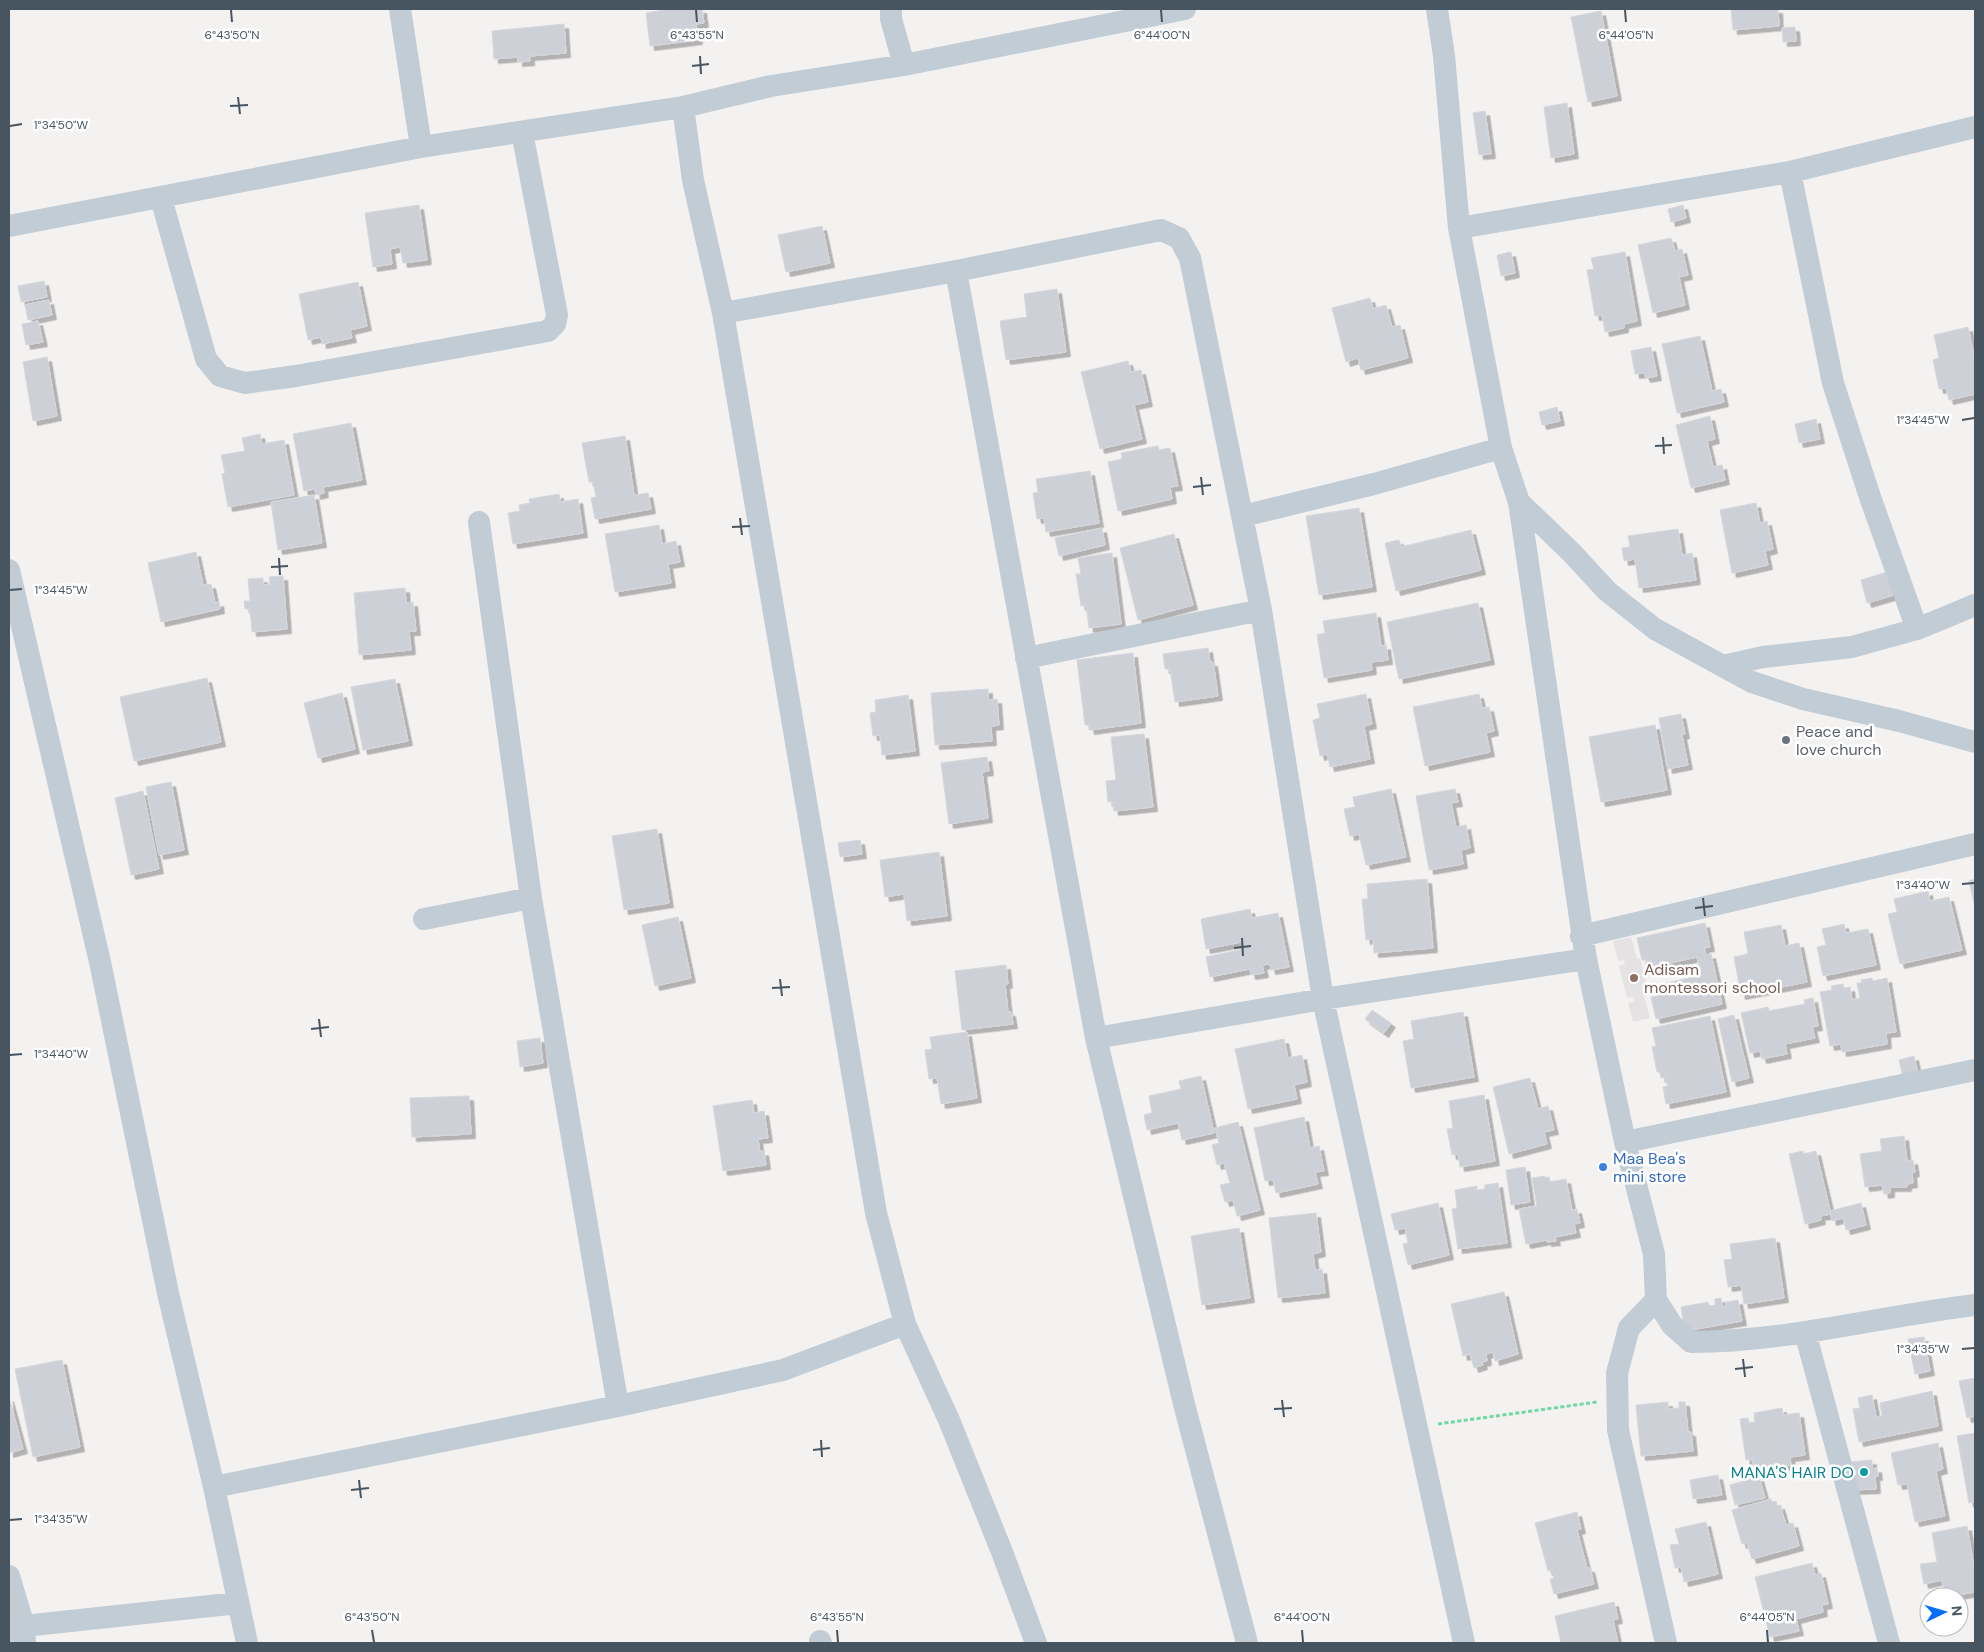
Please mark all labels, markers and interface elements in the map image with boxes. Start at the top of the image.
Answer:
text: 6°43'50"N [205,27,259,43]
text: 6°43'55"N [670,27,724,43]
text: 6°44'00"N [1134,27,1190,43]
text: 6°44'05"N [1598,27,1654,43]
text: 1°34'50"W [34,117,89,133]
text: 1°34'45"W [1896,412,1950,428]
text: 1°34'45"W [34,582,88,598]
place label: Peace and love church [1796,721,1882,760]
marker: Peace and love church [1780,734,1792,746]
text: 1°34'40"W [1896,877,1950,893]
place label: Adisam montessori school [1644,959,1781,998]
marker: Adisam montessori school [1628,972,1640,984]
text: 1°34'40"W [34,1046,88,1062]
place label: Maa Bea's mini store [1613,1148,1686,1187]
marker: Maa Bea's mini store [1597,1161,1609,1173]
text: 1°34'35"W [1896,1341,1950,1357]
place label: MANA'S HAIR DO [1731,1462,1854,1483]
marker: MANA'S HAIR DO [1858,1466,1870,1478]
text: 1°34'35"W [34,1511,88,1527]
north arrow [1919,1587,1969,1637]
text: N [1948,1605,1966,1617]
text: 6°43'50"N [345,1609,399,1625]
text: 6°43'55"N [810,1609,864,1625]
text: 6°44'00"N [1274,1609,1330,1625]
text: 6°44'05"N [1739,1609,1795,1625]

